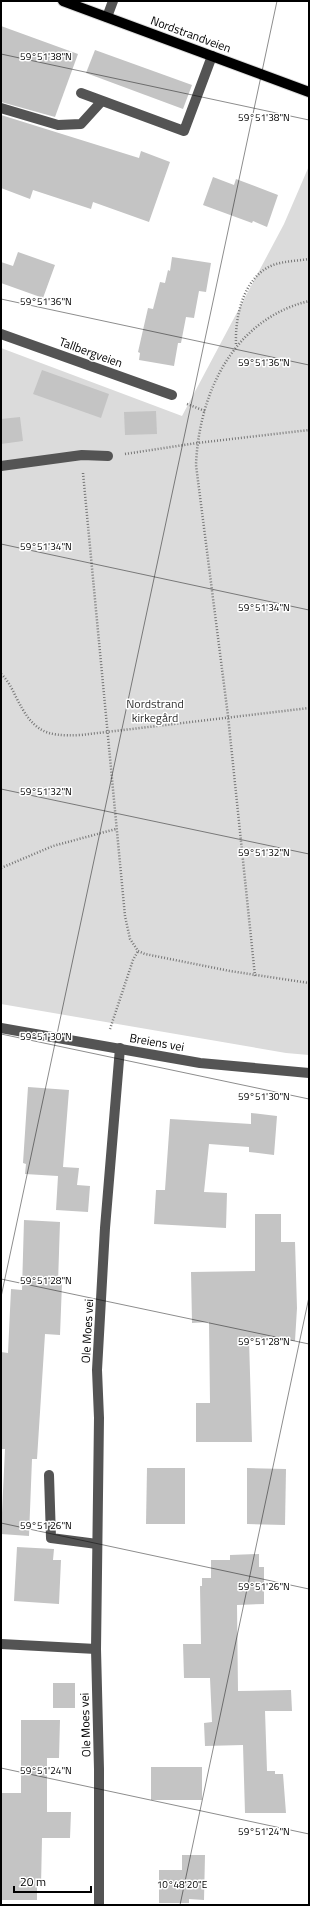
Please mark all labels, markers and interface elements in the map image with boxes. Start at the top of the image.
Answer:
street label: Nordstrandveien [148,11,234,57]
text: 59°51'38"N [20,49,72,64]
text: 59°51'38"N [238,110,290,125]
text: 59°51'36"N [20,294,72,309]
street label: Tallbergveien [57,332,125,372]
text: 59°51'36"N [238,355,290,370]
text: 59°51'34"N [20,539,72,554]
text: 59°51'34"N [238,600,290,615]
park label: Nordstrand kirkegård [126,694,184,727]
text: 59°51'32"N [20,784,72,799]
text: 59°51'32"N [238,845,290,860]
street label: Breiens vei [128,1028,186,1056]
text: 59°51'30"N [20,1029,72,1044]
text: 59°51'30"N [238,1089,290,1104]
text: 59°51'28"N [20,1273,72,1288]
street label: Ole Moes vei [76,1298,98,1364]
text: 59°51'28"N [238,1334,290,1349]
text: 59°51'26"N [20,1518,72,1533]
text: 59°51'26"N [238,1579,290,1594]
street label: Ole Moes vei [74,1692,96,1758]
text: 59°51'24"N [20,1763,72,1778]
text: 59°51'24"N [238,1824,290,1839]
scale bar [14,1868,91,1894]
text: 20 m [20,1872,46,1891]
text: 10°48'20"E [157,1877,208,1892]

